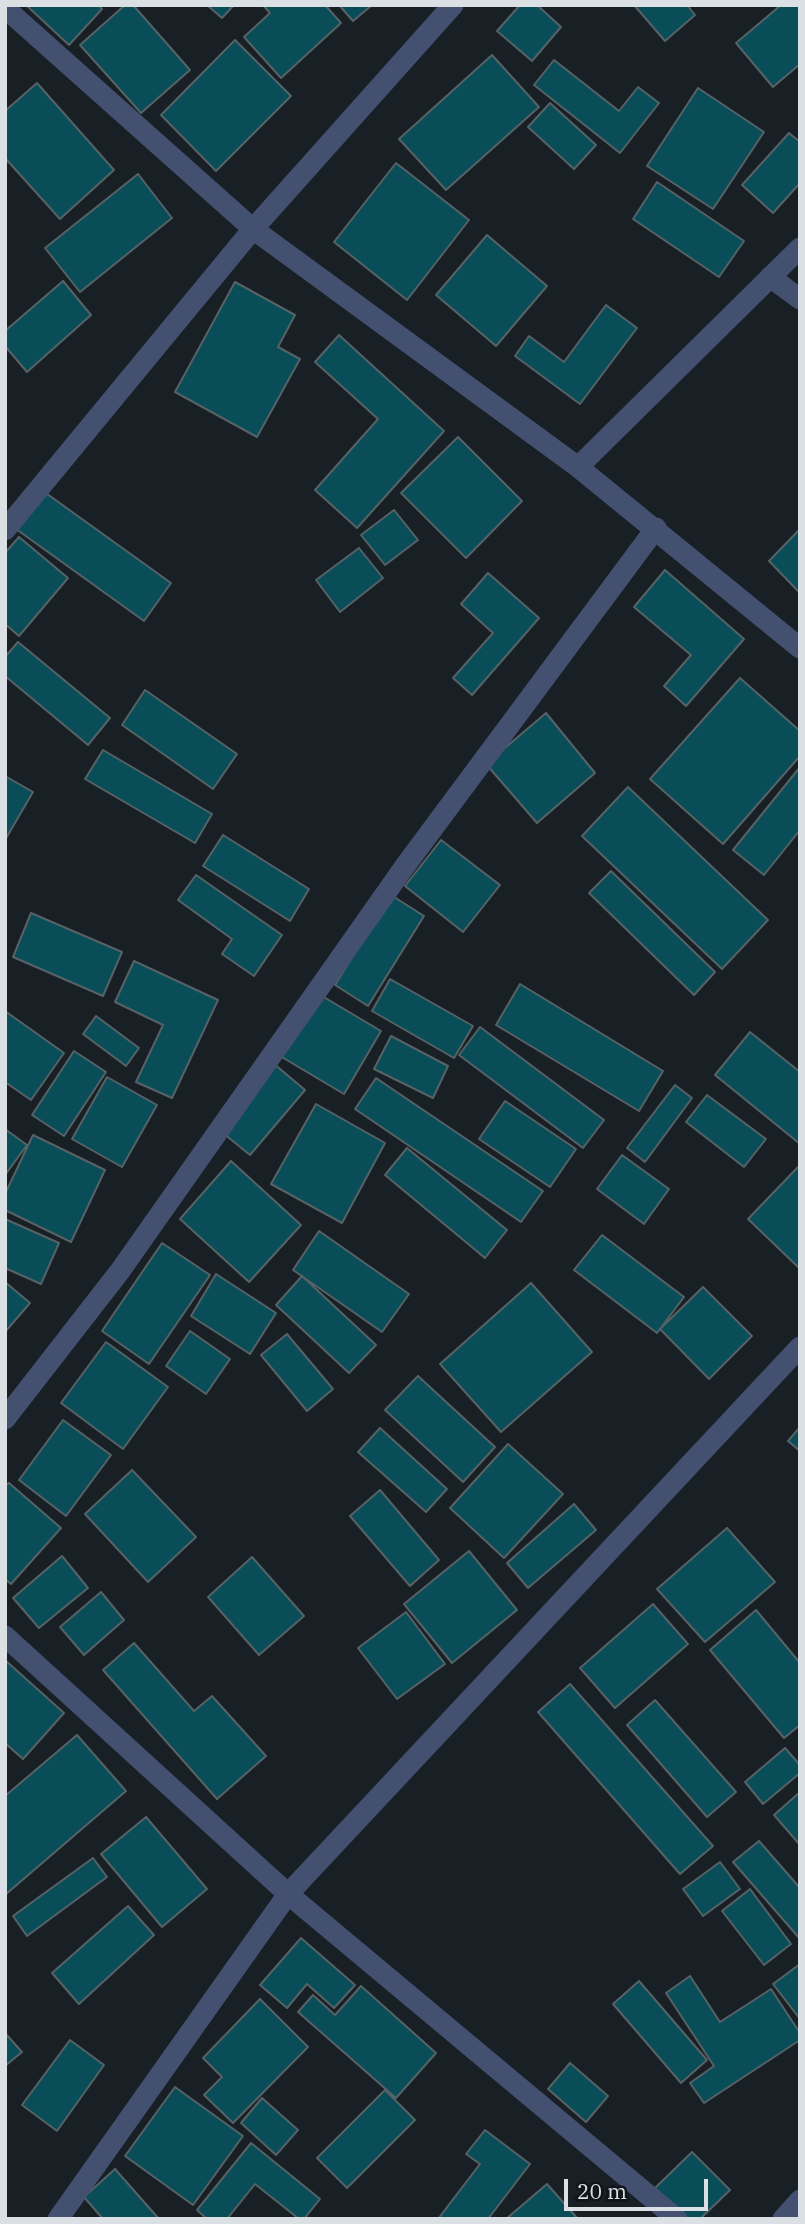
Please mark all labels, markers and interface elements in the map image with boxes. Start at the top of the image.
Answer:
scale bar [567,2164,710,2208]
text: 20 m [577,2177,627,2205]

